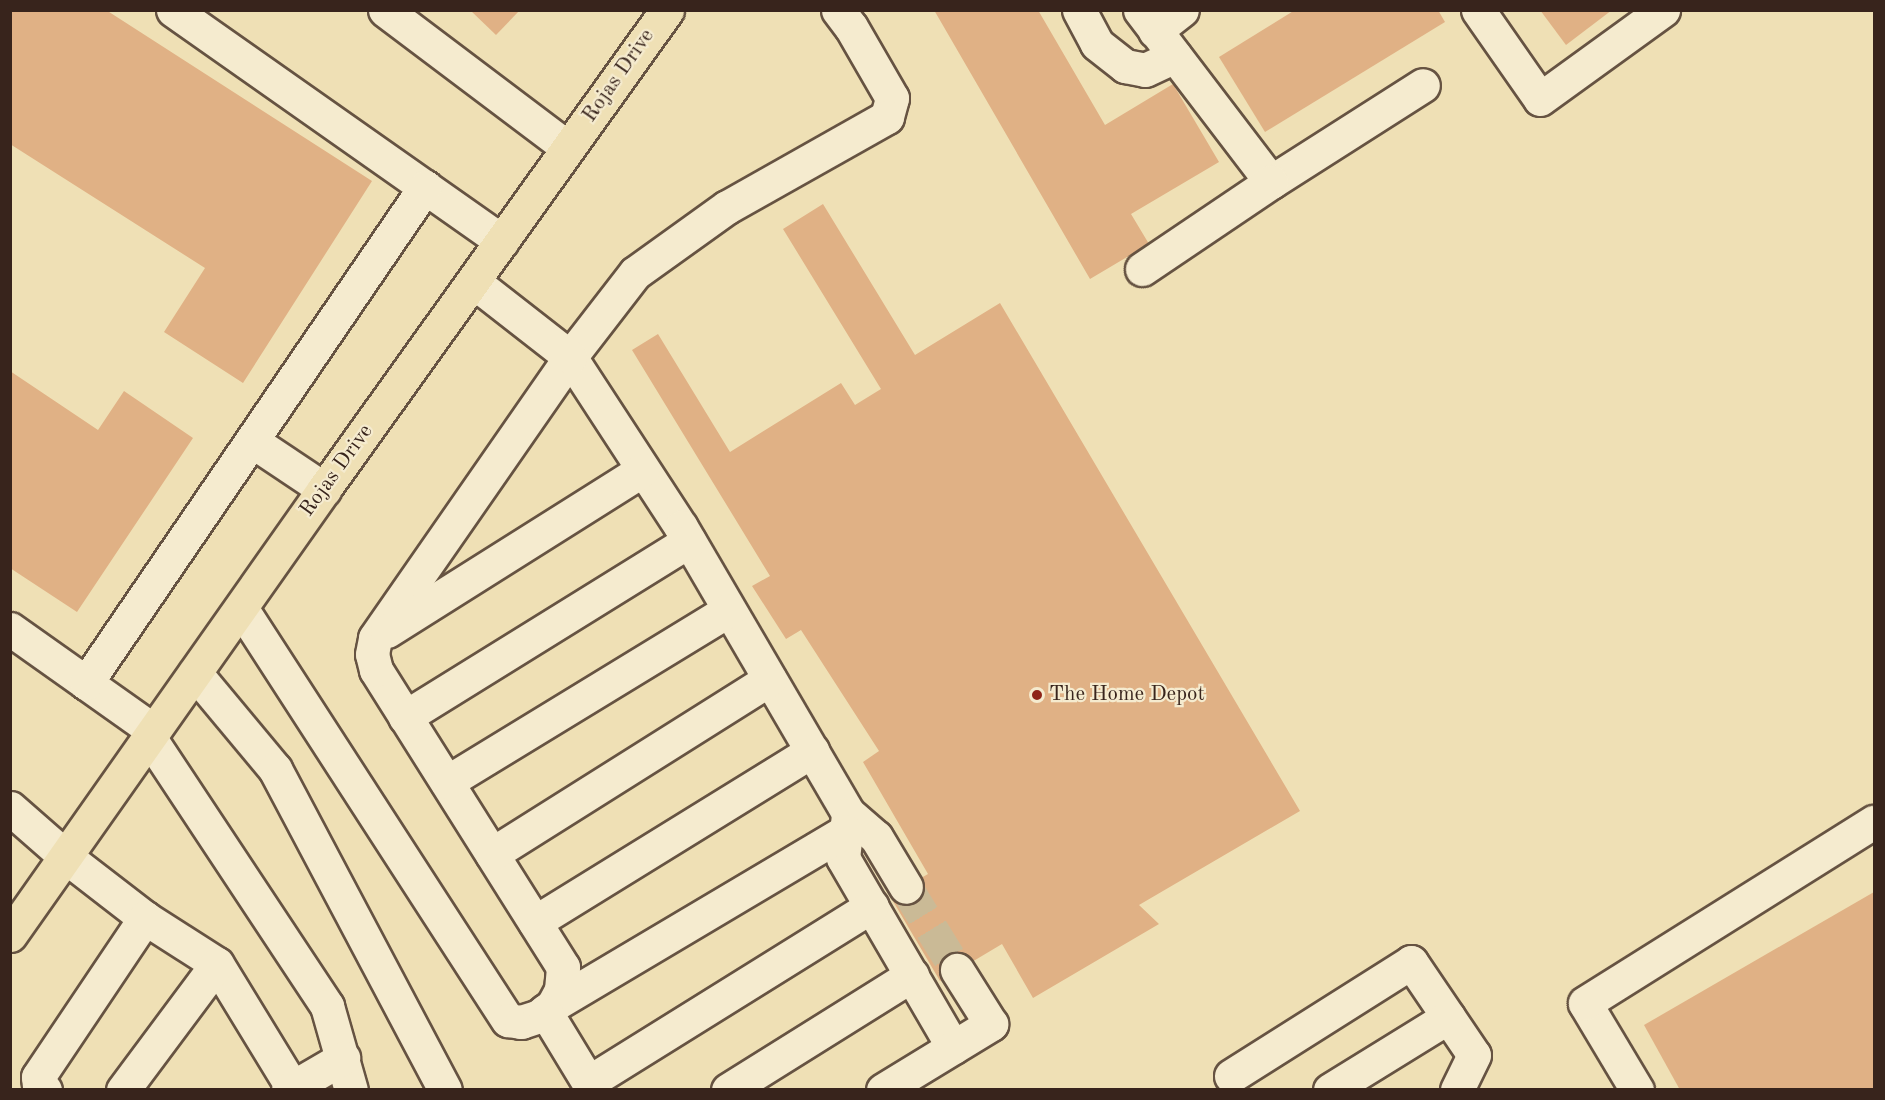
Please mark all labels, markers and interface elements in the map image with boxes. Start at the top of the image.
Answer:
street label: Rojas Drive [578,25,660,127]
street label: Rojas Drive [295,420,379,522]
place label: The Home Depot [1049,682,1205,708]
marker: The Home Depot [1030,688,1044,702]

